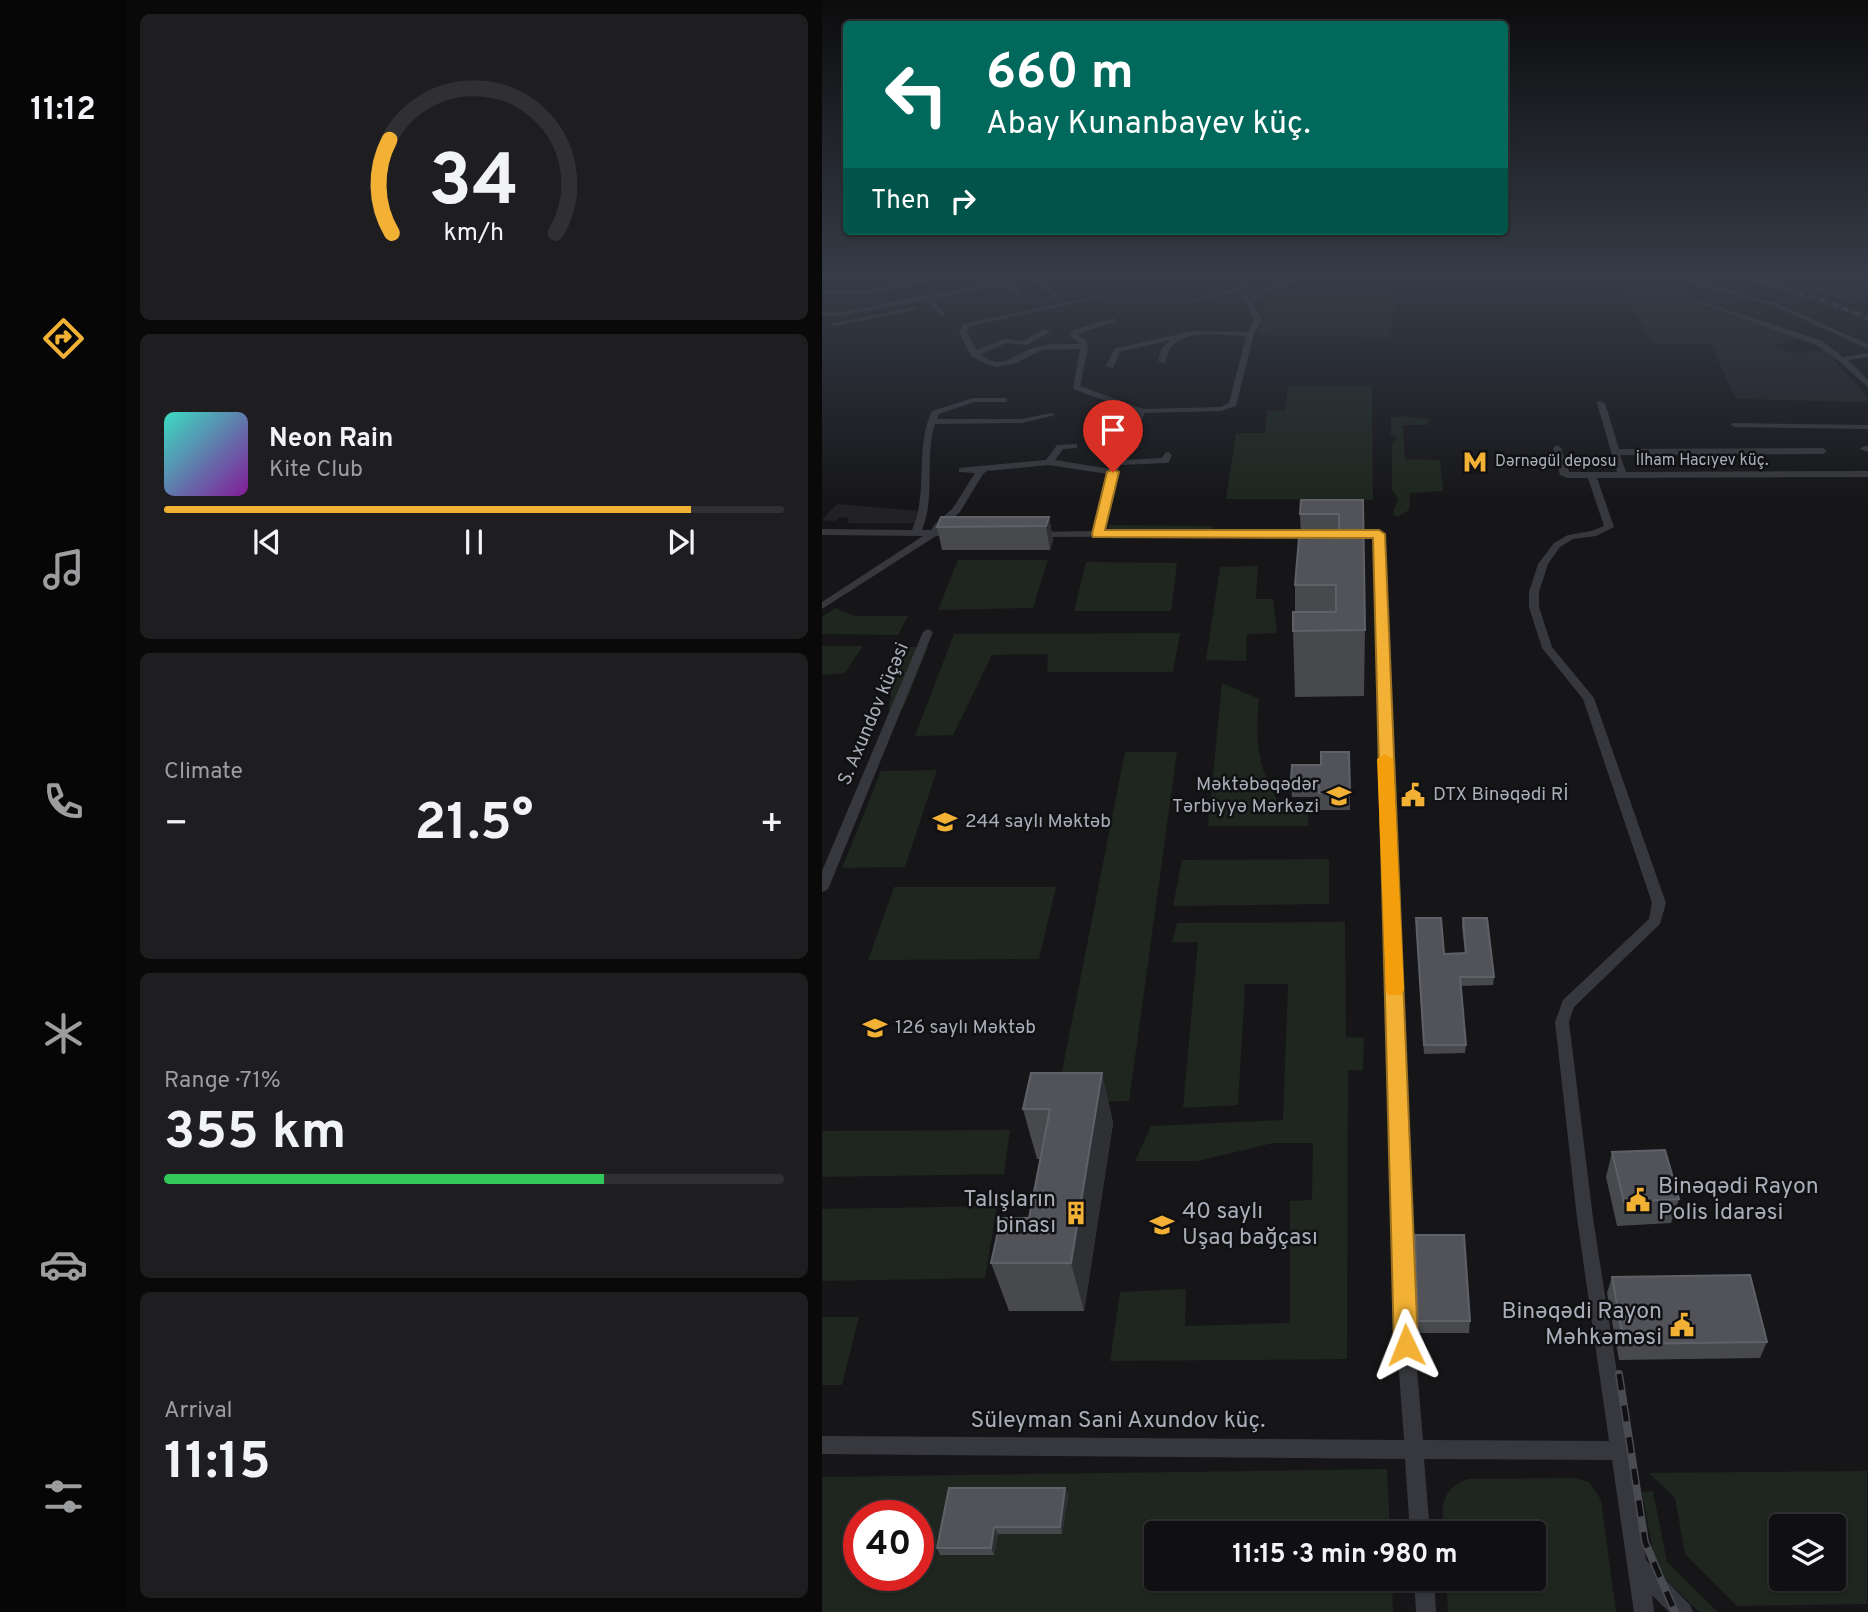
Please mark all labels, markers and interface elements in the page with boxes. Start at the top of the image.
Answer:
text: 660 m [986,44,1134,106]
icon: left [871,49,962,140]
text: 11:12 [30,91,96,131]
text: Abay Kunanbayev küç. [986,105,1311,145]
text: 34 [429,139,519,231]
icon: right [944,182,982,220]
text: Then [871,185,930,218]
text: km/h [444,218,504,250]
icon: directions [39,314,88,363]
pin [1083,400,1143,472]
icon: arrive [1094,411,1132,449]
text: Neon Rain [269,423,394,456]
metro station icon: Dərnəgül deposu [1461,448,1489,476]
street label: İlham Hacıyev küç. [1635,450,1769,471]
place label: Dərnəgül deposu [1495,452,1616,472]
text: Kite Club [269,456,363,485]
icon: previous [248,523,286,561]
icon: pause [455,523,493,561]
icon: next [662,523,700,561]
icon: music [39,545,88,594]
street label: S. Axundov küçəsi [833,639,915,789]
text: Climate [164,758,243,787]
place label: Məktəbəqədər Tərbiyyə Mərkəzi [1172,773,1320,819]
icon: phone [39,777,88,826]
public building icon: DTX Binəqədi Rİ [1399,781,1427,809]
school or university icon: Məktəbəqədər Tərbiyyə Mərkəzi [1325,782,1353,810]
place label: DTX Binəqədi Rİ [1433,782,1569,807]
text: 21.5° [415,792,533,858]
text: − [164,801,189,850]
text: + [759,801,784,850]
school or university icon: 244 saylı Məktəb [931,808,959,836]
place label: 244 saylı Məktəb [965,810,1111,834]
icon: climate [39,1009,88,1058]
school or university icon: 126 saylı Məktəb [861,1014,889,1042]
place label: 126 saylı Məktəb [895,1016,1036,1040]
text: Range · 71% [164,1067,281,1096]
text: 355 km [164,1101,346,1167]
place label: Binəqədi Rayon Polis İdarəsi [1658,1173,1819,1228]
place label: Talışların binası [963,1186,1056,1241]
public building icon: Binəqədi Rayon Polis İdarəsi [1624,1186,1652,1214]
place label: 40 saylı Uşaq bağçası [1182,1198,1318,1253]
building icon: Talışların binası [1062,1199,1090,1227]
school or university icon: 40 saylı Uşaq bağçası [1148,1211,1176,1239]
icon: car [39,1240,88,1289]
place label: Binəqədi Rayon Məhkəməsi [1501,1298,1662,1353]
position arrow [1369,1308,1443,1382]
public building icon: Binəqədi Rayon Məhkəməsi [1668,1311,1696,1339]
text: Arrival [164,1397,233,1426]
street label: Süleyman Sani Axundov küç. [970,1407,1266,1436]
text: 11:15 [164,1431,271,1497]
icon: filters [39,1472,88,1521]
speed limit sign: 40 [843,1500,934,1591]
map controls [1769,1514,1846,1591]
button: layers [1769,1514,1846,1591]
text: 11:15 · 3 min · 980 m [1232,1539,1458,1572]

